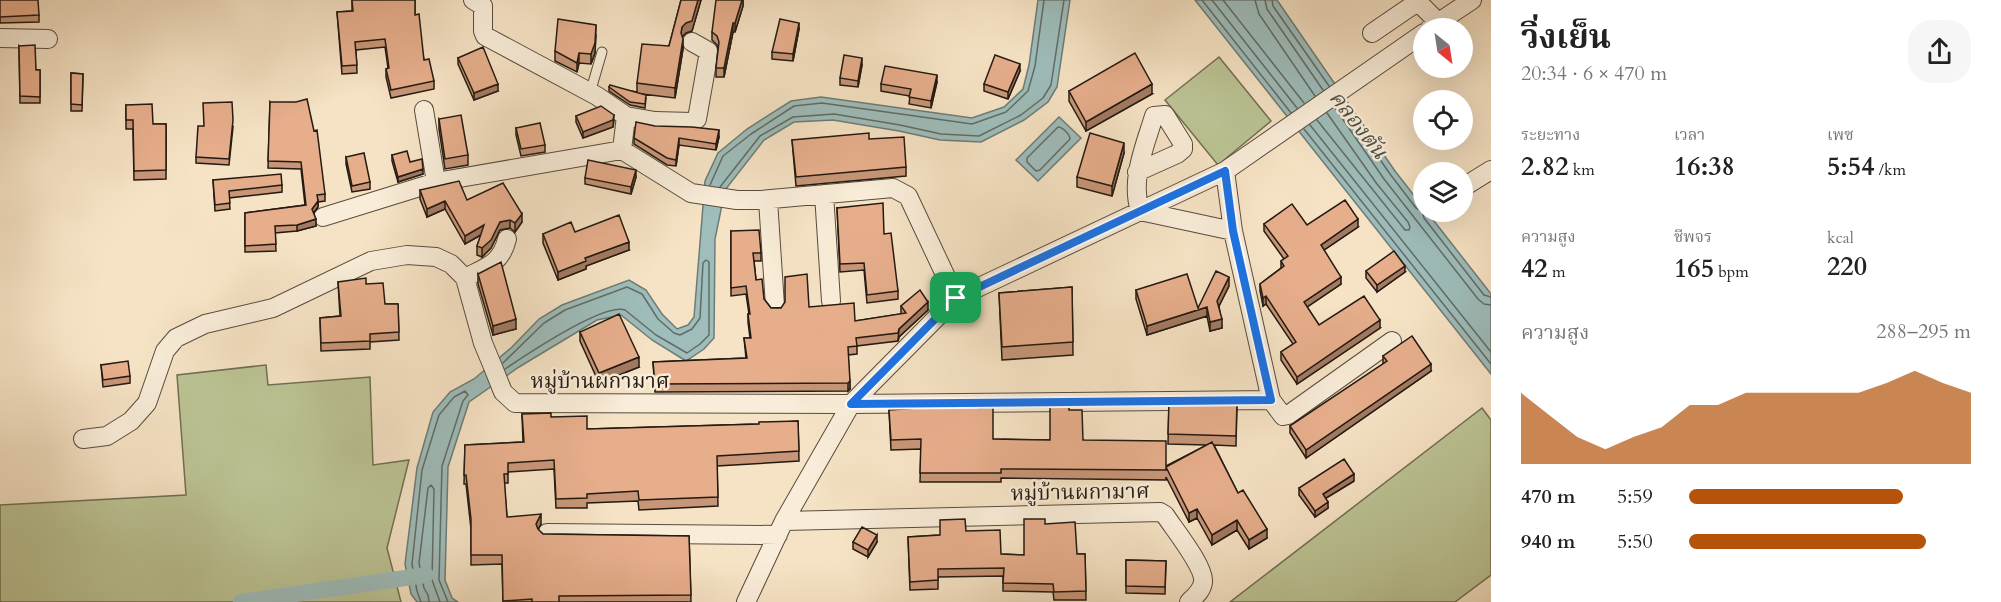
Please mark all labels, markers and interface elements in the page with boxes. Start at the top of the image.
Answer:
text: วิ่งเย็น [1521,15,1611,60]
north arrow [1413,18,1473,78]
map controls [1413,18,1473,222]
button: share [1908,20,1971,83]
text: 20:34 · 6 × 470 m [1521,60,1667,87]
water label: คลองตัน [1322,84,1395,166]
button: locate [1413,90,1473,150]
text: ระยะทาง [1521,124,1580,146]
text: เวลา [1674,124,1705,146]
text: เพซ [1827,124,1854,146]
text: 2.82 [1521,149,1569,184]
text: 16:38 [1674,149,1735,184]
text: 5:54 [1827,149,1875,184]
text: km [1569,159,1595,181]
text: /km [1875,159,1906,181]
button: layers [1413,162,1473,222]
text: ความสูง [1521,226,1576,248]
text: ชีพจร [1674,226,1712,248]
text: kcal [1827,227,1854,249]
text: 220 [1827,249,1867,284]
text: 42 [1521,251,1548,286]
text: 165 [1674,251,1714,286]
text: m [1548,261,1565,283]
text: bpm [1714,261,1749,283]
pin [930,272,981,323]
icon: arrive [939,281,972,314]
text: 288–295 m [1876,318,1971,345]
text: ความสูง [1521,319,1589,346]
street label: หมู่บ้านผกามาศ [531,367,669,396]
street label: หมู่บ้านผกามาศ [1010,477,1150,508]
text: 470 m [1521,483,1576,510]
text: 5:59 [1617,483,1653,510]
text: 940 m [1521,528,1576,555]
text: 5:50 [1617,528,1653,555]

